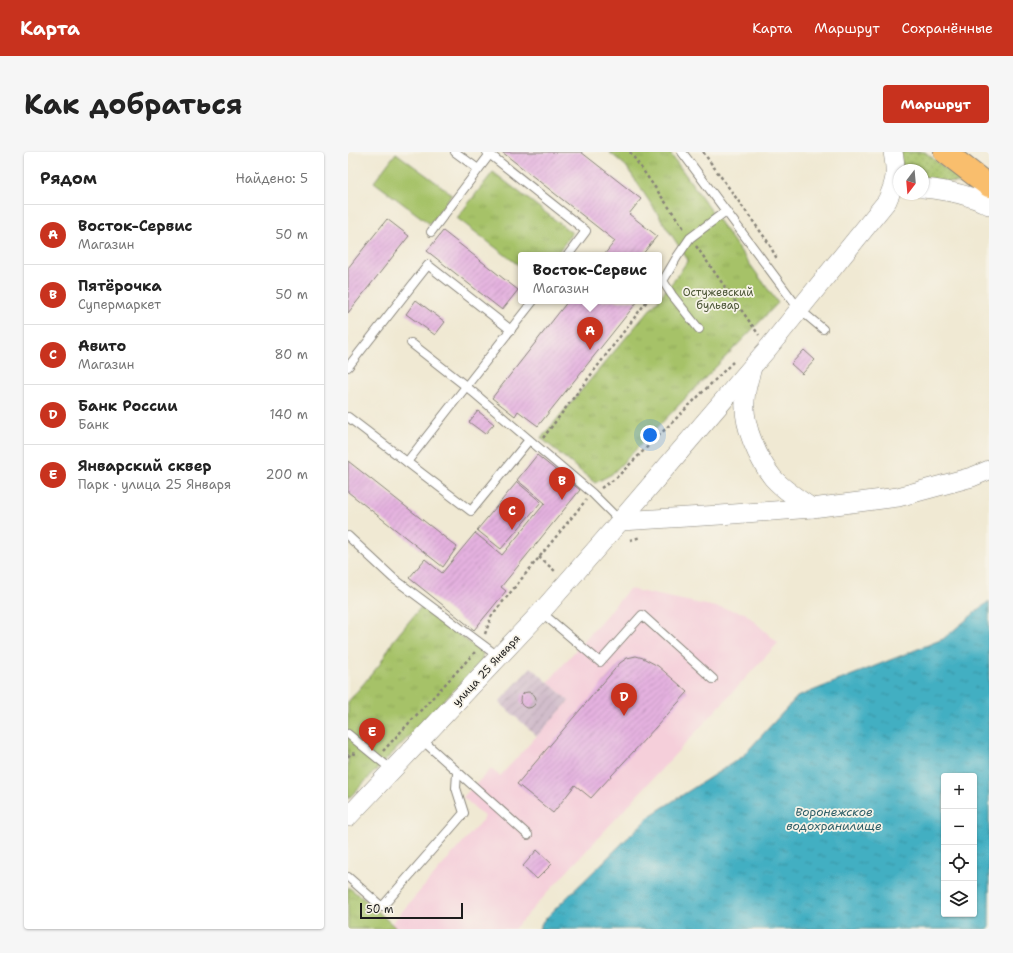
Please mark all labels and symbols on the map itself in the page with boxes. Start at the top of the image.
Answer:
north arrow [893,164,929,200]
park label: Остужевский бульвар [683,285,753,313]
pin: A [577,317,603,350]
your location [640,425,660,445]
pin: B [549,467,575,500]
pin: C [499,497,525,530]
street label: улица 25 Января [449,631,524,709]
pin: D [611,683,637,716]
pin: E [359,718,385,751]
water label: Воронежское водохранилище [786,804,882,834]
scale bar [360,901,463,920]

